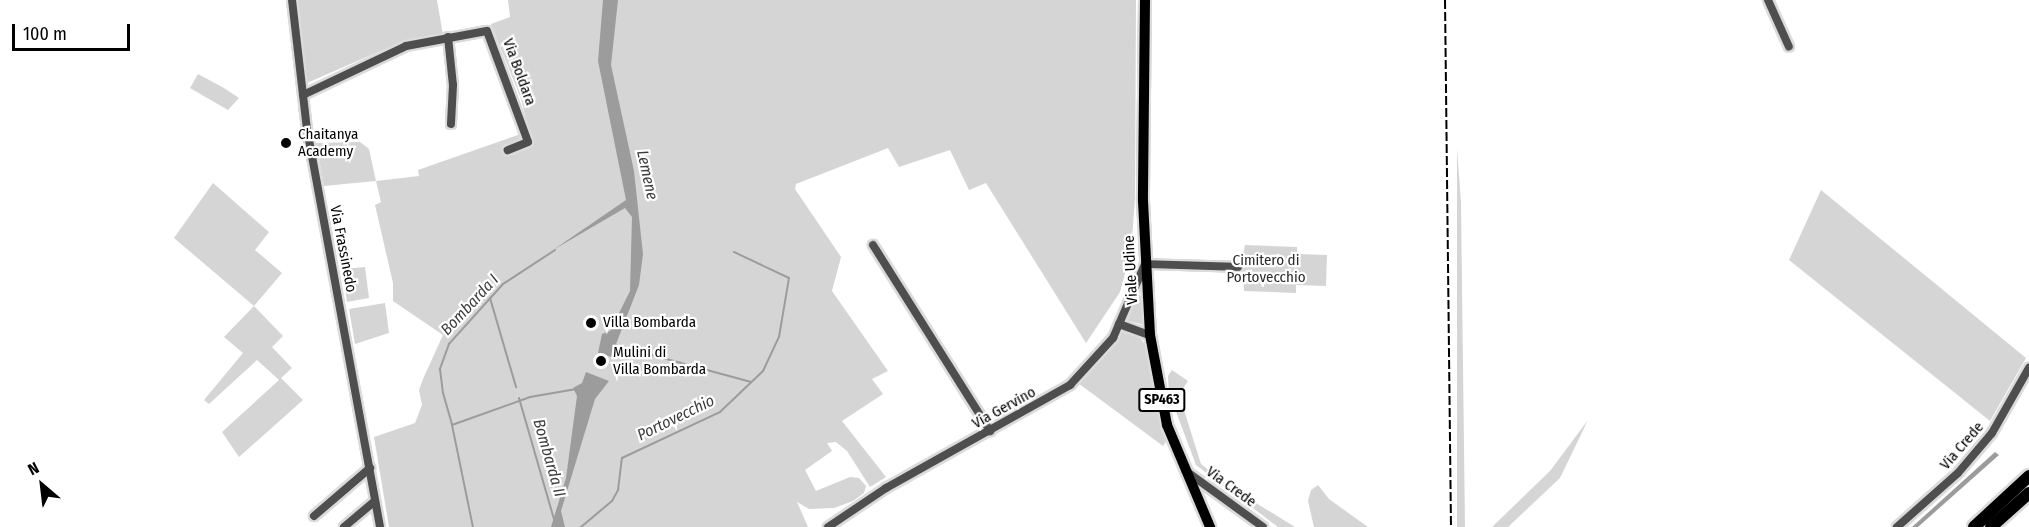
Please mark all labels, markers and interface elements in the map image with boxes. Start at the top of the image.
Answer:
scale bar [15,12,134,50]
text: 100 m [23,23,67,45]
street label: Via Boldara [499,36,539,108]
place label: Chaitanya Academy [298,125,358,160]
marker: Chaitanya Academy [279,136,293,150]
water label: Lemene [632,149,662,201]
street label: Via Frassinedo [326,204,360,294]
street label: Viale Udine [1120,235,1142,305]
park label: Cimitero di Portovecchio [1226,251,1306,286]
water label: Bombarda I [437,271,503,339]
place label: Villa Bombarda [603,314,696,332]
marker: Villa Bombarda [584,316,598,330]
place label: Mulini di Villa Bombarda [613,343,706,378]
marker: Mulini di Villa Bombarda [594,354,608,368]
street label: Via Gervino [969,383,1039,433]
road number: SP463 [1138,389,1186,411]
water label: Portovecchio [634,391,718,445]
water label: Bombarda II [529,417,569,499]
street label: Via Crede [1936,418,1988,474]
north arrow [12,455,72,515]
text: N [25,458,42,479]
street label: Via Crede [1203,463,1259,511]

